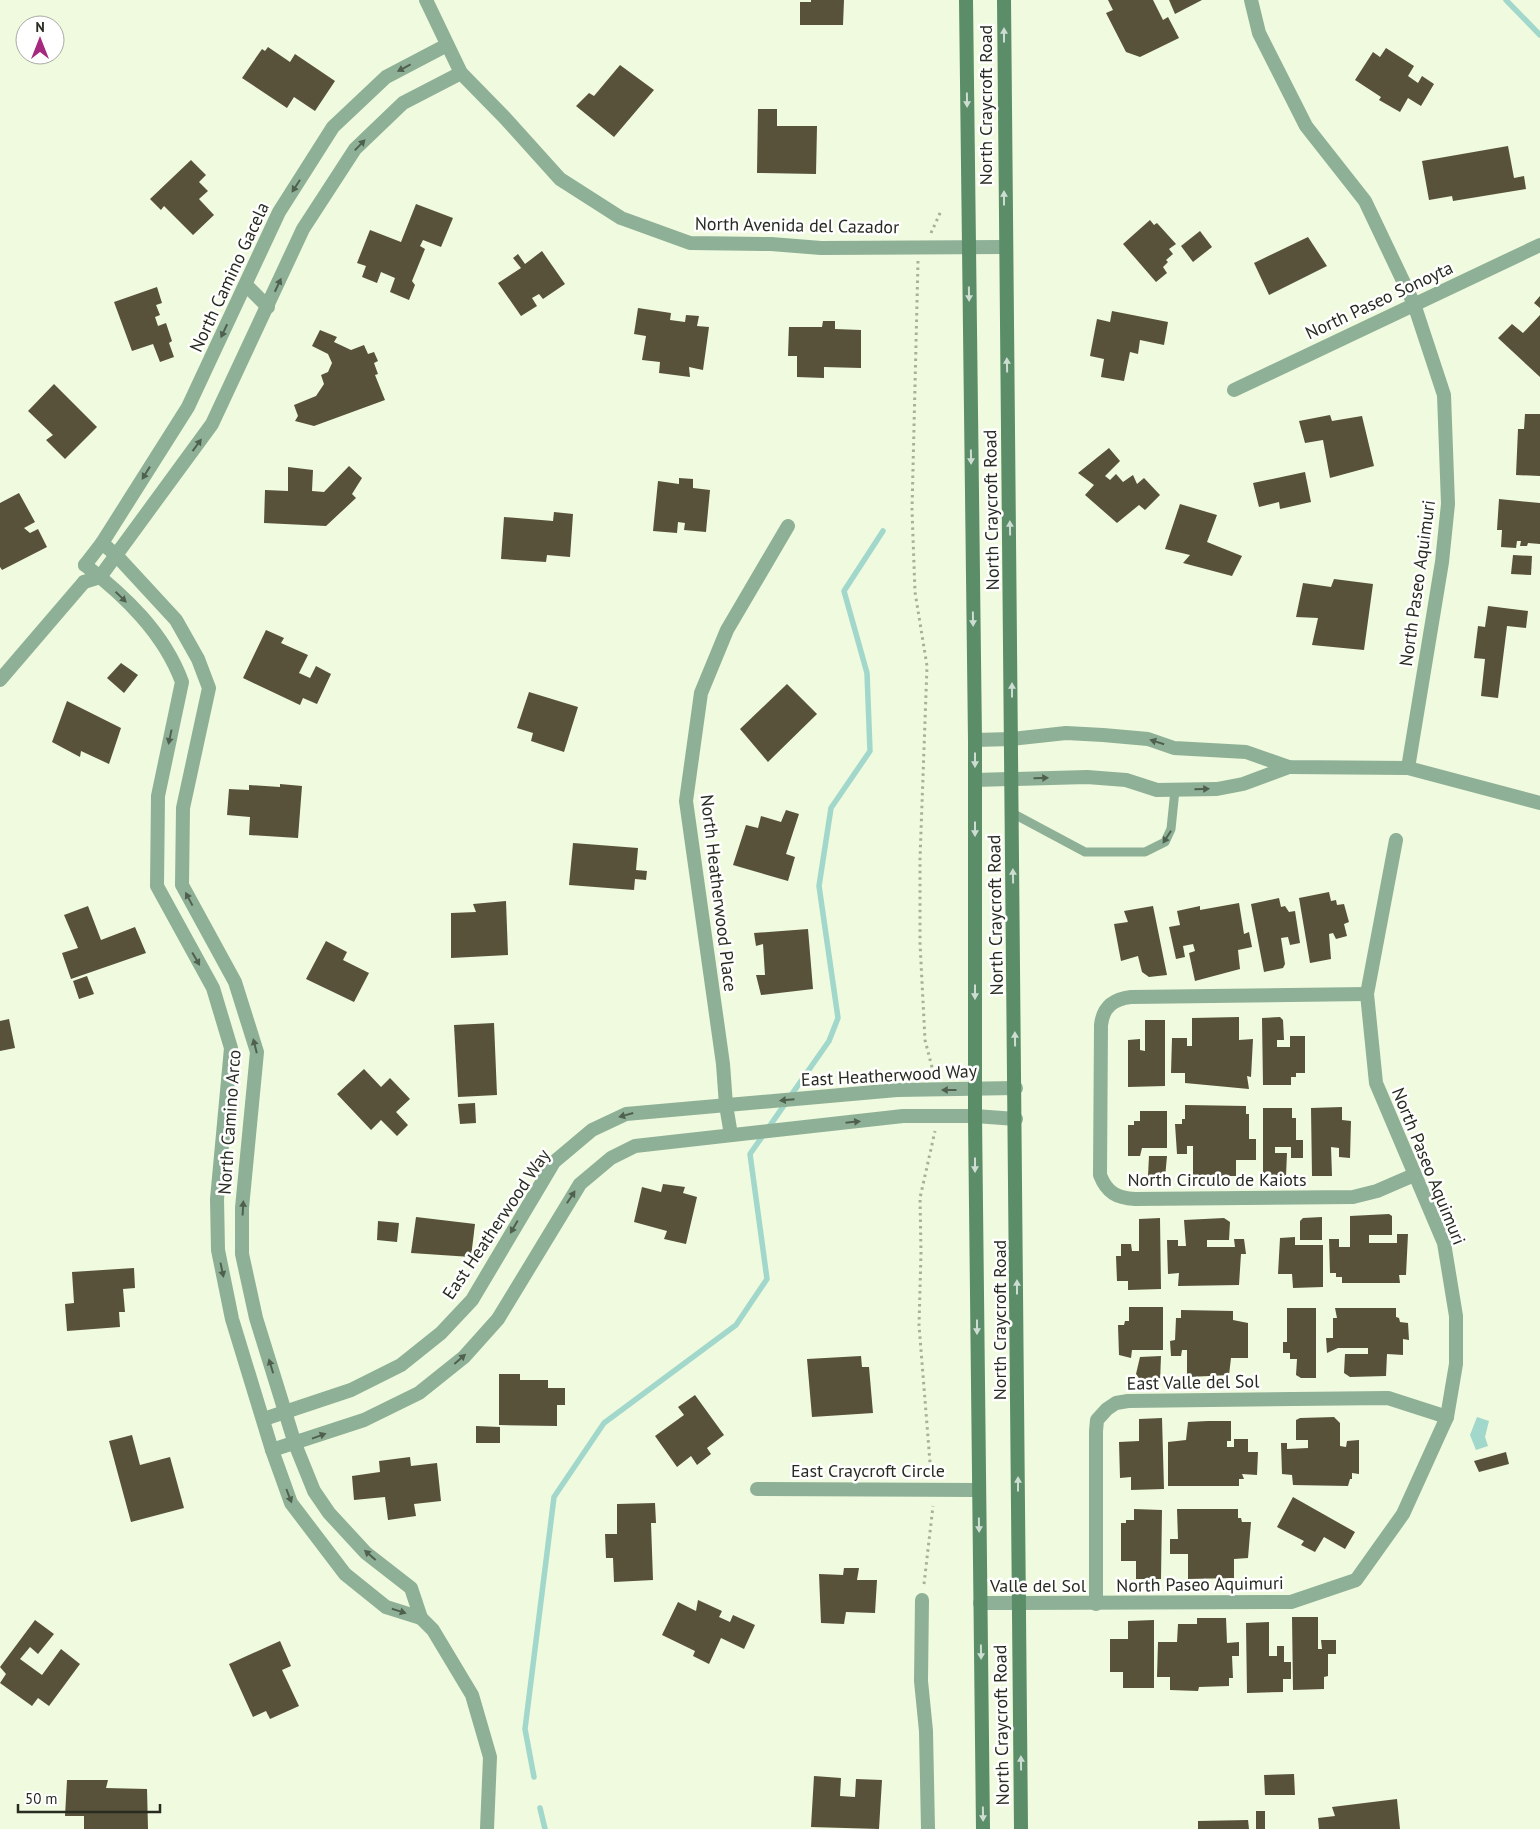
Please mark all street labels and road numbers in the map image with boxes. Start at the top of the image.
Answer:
street label: North Craycroft Road [974,25,997,185]
street label: North Camino Gacela [184,198,274,356]
street label: North Avenida del Cazador [695,212,899,238]
street label: North Paseo Sonoyta [1301,256,1457,344]
street label: North Craycroft Road [978,430,1004,590]
street label: North Paseo Aquimuri [1394,498,1440,668]
street label: North Heatherwood Place [695,793,743,993]
street label: North Craycroft Road [982,835,1008,995]
street label: North Camino Arco [212,1049,246,1195]
street label: East Heatherwood Way [800,1059,978,1091]
street label: North Paseo Aquimuri [1387,1084,1471,1248]
street label: East Heatherwood Way [437,1144,555,1304]
street label: North Circulo de Kaiots [1127,1168,1307,1191]
street label: North Craycroft Road [988,1240,1011,1400]
street label: East Valle del Sol [1127,1369,1260,1395]
street label: East Craycroft Circle [791,1459,945,1482]
street label: North Paseo Aquimuri [1116,1571,1284,1597]
street label: Valle del Sol [989,1574,1087,1597]
street label: North Craycroft Road [988,1645,1014,1805]

